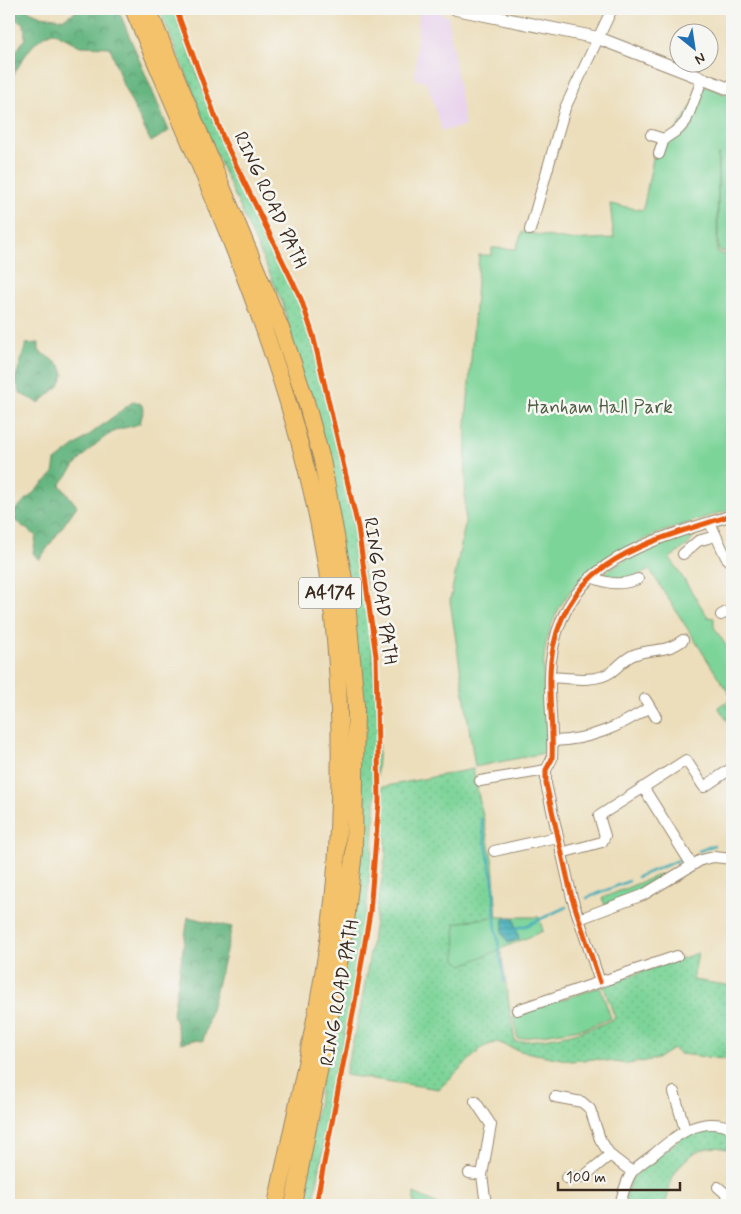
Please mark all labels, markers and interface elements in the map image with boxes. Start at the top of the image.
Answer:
north arrow [668,22,718,72]
text: N [691,48,709,69]
street label: RING ROAD PATH [227,128,313,272]
park label: Hanham Hall Park [527,395,673,420]
street label: RING ROAD PATH [357,516,403,666]
road number: A4174 [299,578,361,608]
street label: RING ROAD PATH [315,918,365,1068]
scale bar [558,1159,681,1191]
text: 100 m [566,1168,606,1188]

